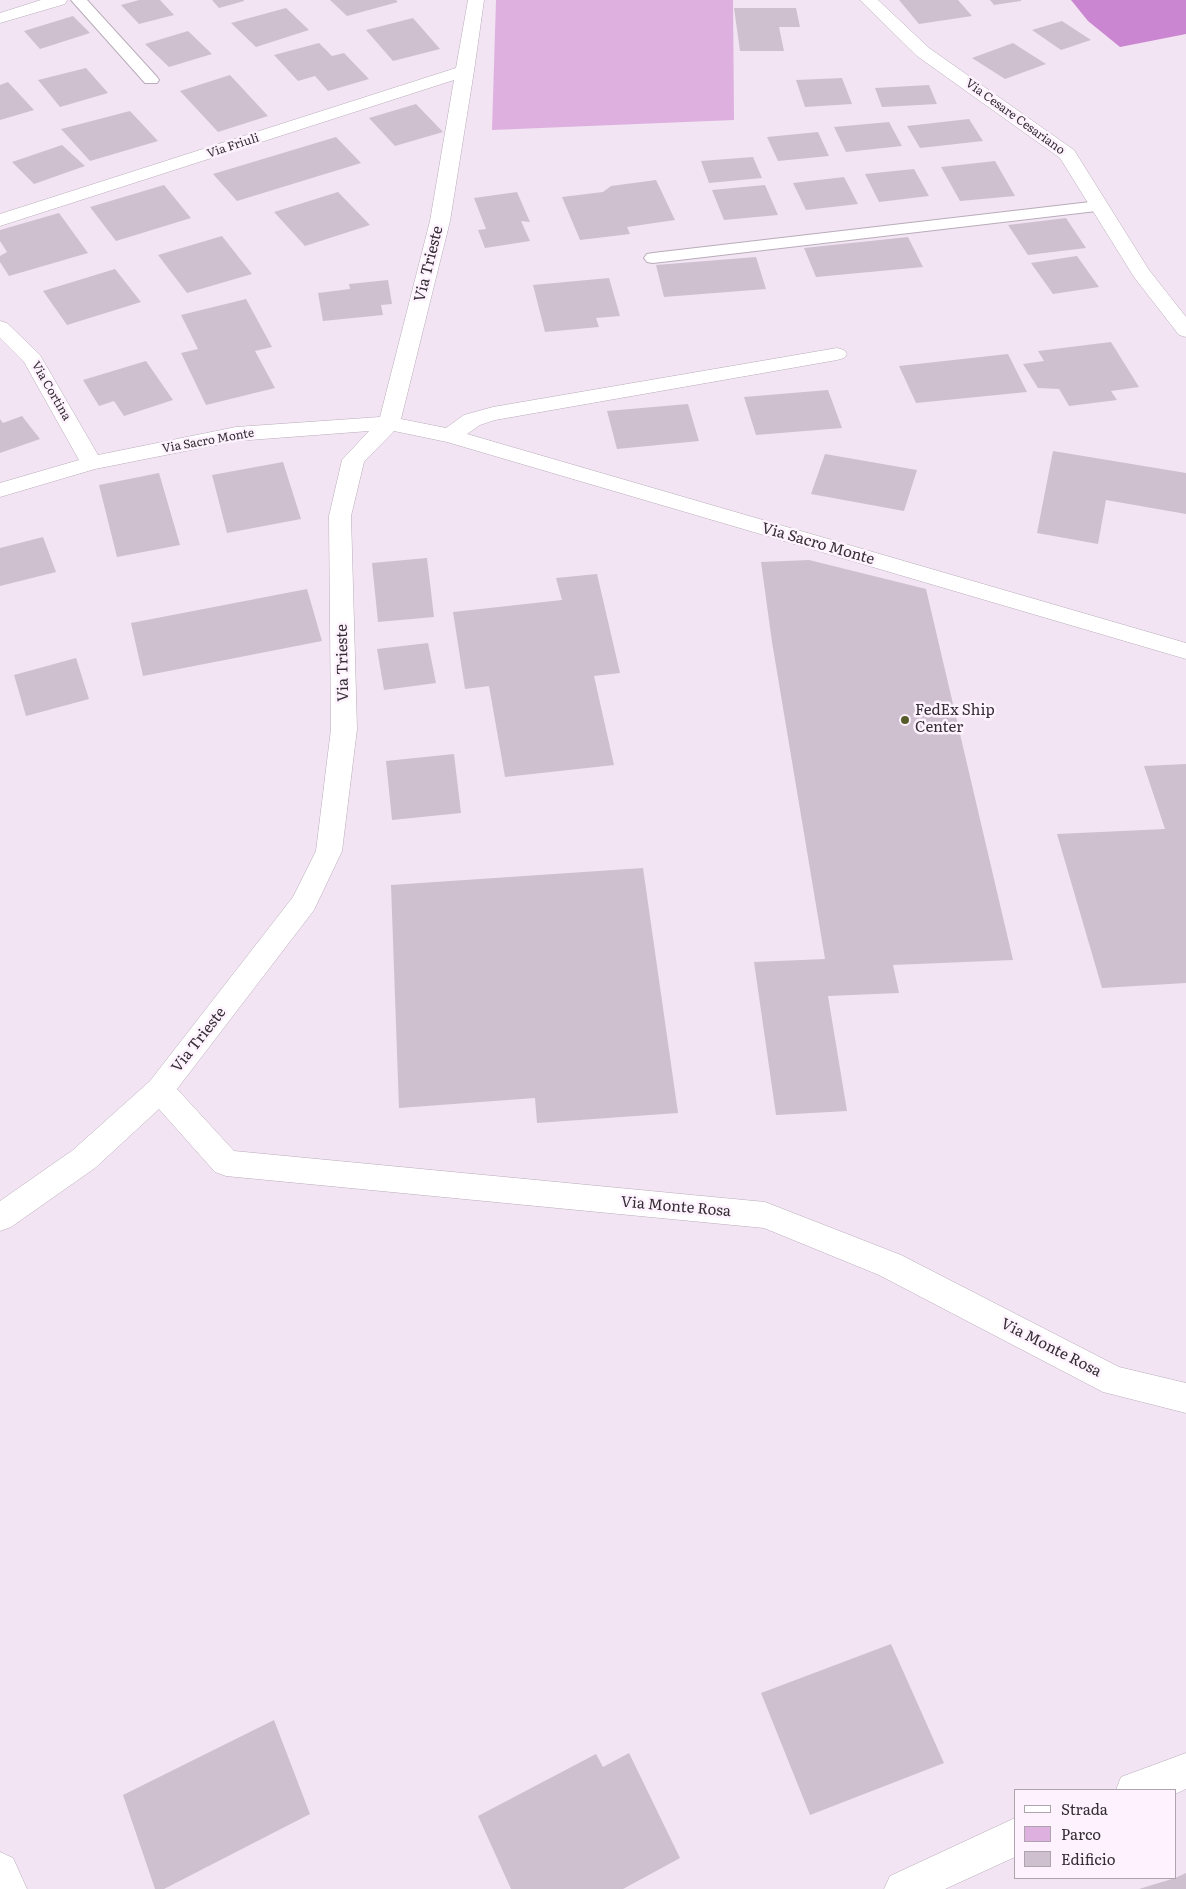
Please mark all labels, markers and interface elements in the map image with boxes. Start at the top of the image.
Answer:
street label: Via Cesare Cesariano [963,76,1067,158]
street label: Via Friuli [205,131,261,161]
street label: Via Trieste [411,224,447,304]
street label: Via Cortina [28,359,74,423]
street label: Via Sacro Monte [161,426,255,456]
street label: Via Sacro Monte [759,519,877,569]
street label: Via Trieste [333,624,353,702]
place label: FedEx Ship Center [915,702,995,737]
marker: FedEx Ship Center [899,714,911,726]
street label: Via Trieste [168,1004,230,1076]
street label: Via Monte Rosa [620,1193,732,1221]
street label: Via Monte Rosa [998,1315,1104,1381]
legend [1014,1789,1176,1879]
text: Strada [1061,1797,1108,1820]
text: Parco [1061,1822,1101,1845]
text: Edificio [1061,1847,1116,1870]

